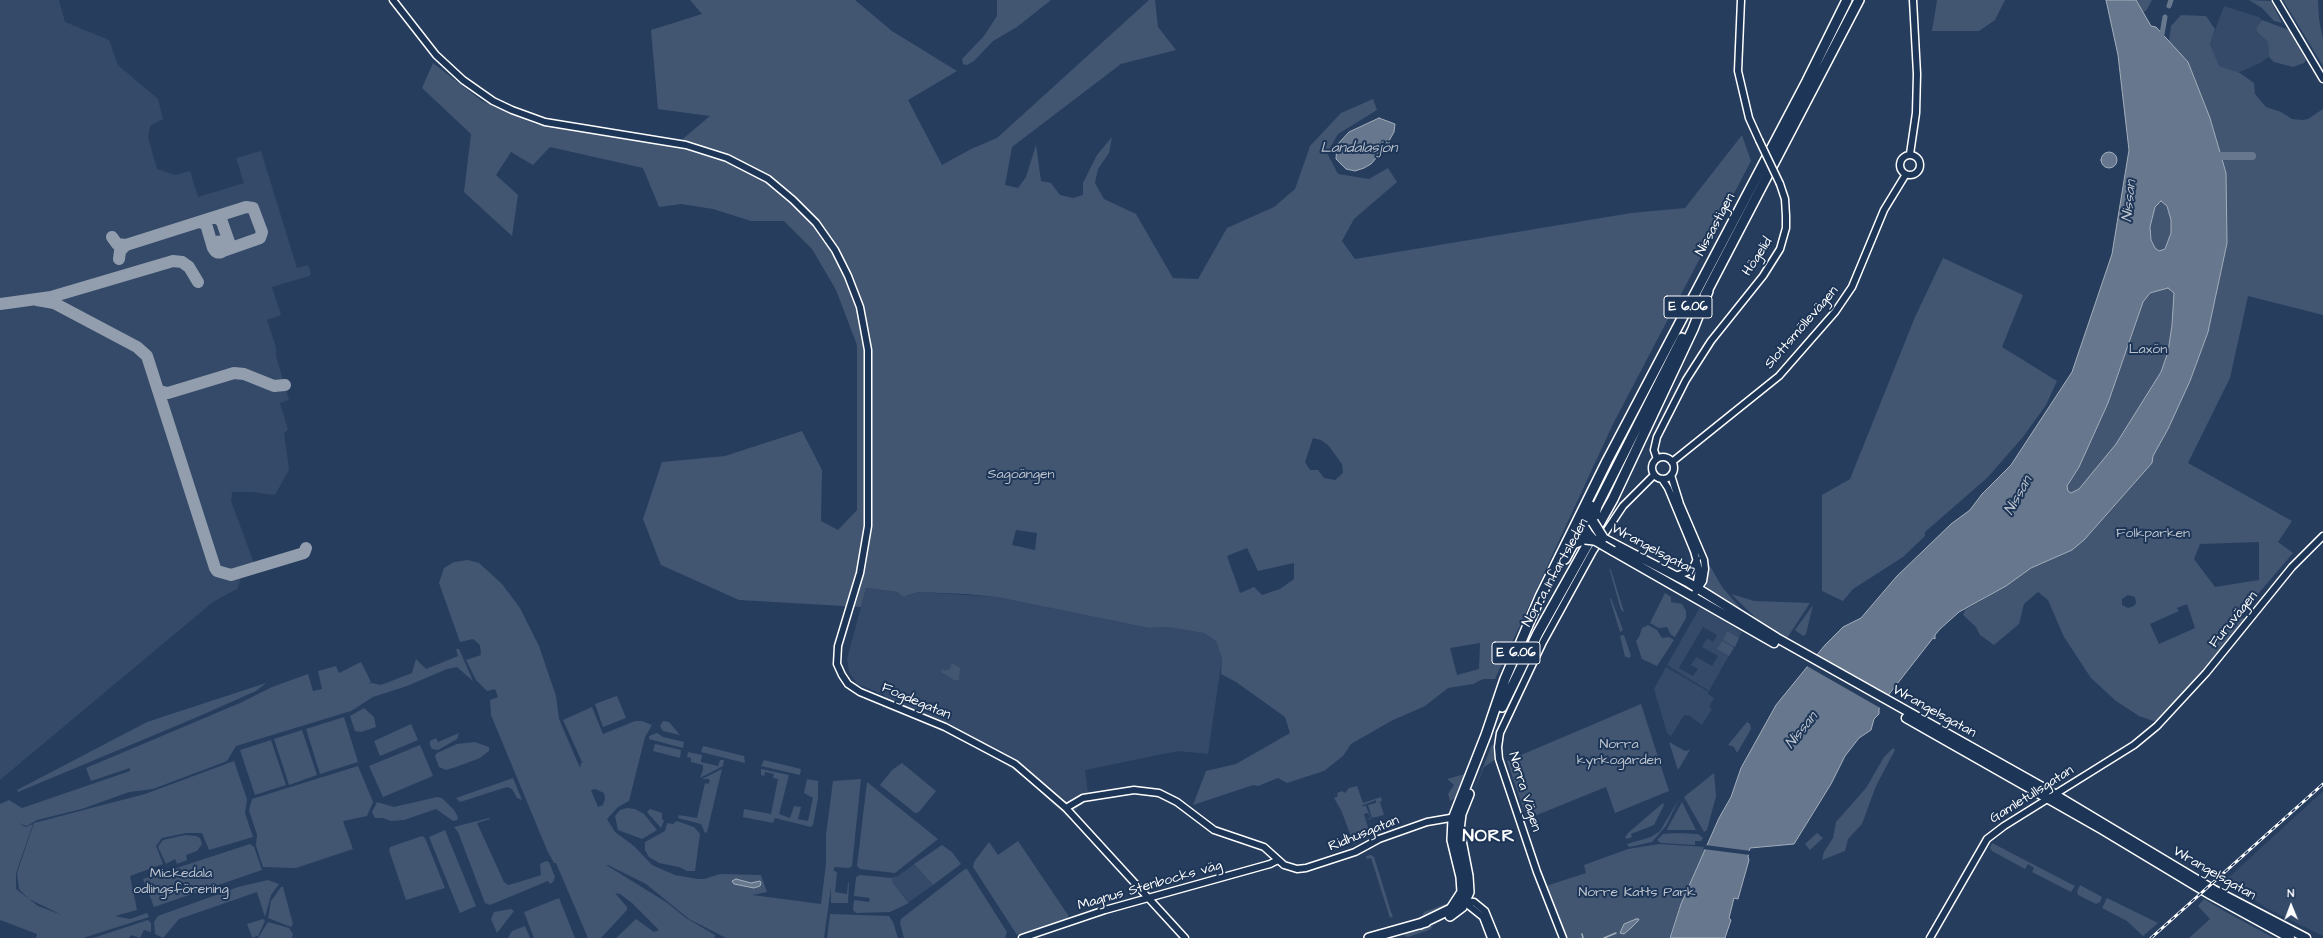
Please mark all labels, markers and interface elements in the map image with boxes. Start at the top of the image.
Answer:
water label: Landalasjön [1321,140,1397,158]
water label: Nissan [2119,179,2141,223]
street label: Nissastigen [1692,191,1740,259]
street label: Högelid [1739,235,1777,279]
street label: Slottsmöllevägen [1761,283,1843,373]
road number: E 6.06 [1664,296,1712,318]
park label: Laxön [2129,342,2167,358]
park label: Sagoängen [987,467,1055,483]
water label: Nissan [2001,473,2037,519]
street label: Norra Infartsleden [1519,516,1593,630]
street label: Wrangelsgatan [1608,521,1698,579]
park label: Folkparken [2116,526,2190,542]
street label: Furuvägen [2206,588,2262,652]
road number: E 6.06 [1492,642,1540,664]
street label: Fogdegatan [879,680,953,724]
street label: Wrangelsgatan [1889,682,1979,742]
water label: Nissan [1782,709,1822,753]
park label: Norra kyrkogården [1577,737,1661,770]
street label: Norra Vägen [1504,750,1544,834]
street label: Gamletullsgatan [1987,762,2077,828]
street label: Ridhusgatan [1326,812,1402,856]
district label: NORR [1462,826,1516,848]
street label: Wrangelsgatan [2169,843,2259,905]
street label: Magnus Stenbocks väg [1076,857,1224,915]
park label: Mickedala odlingsförening [133,866,229,898]
park label: Norre Katts Park [1578,885,1696,901]
north arrow [2271,886,2311,926]
text: N [2287,886,2294,901]

